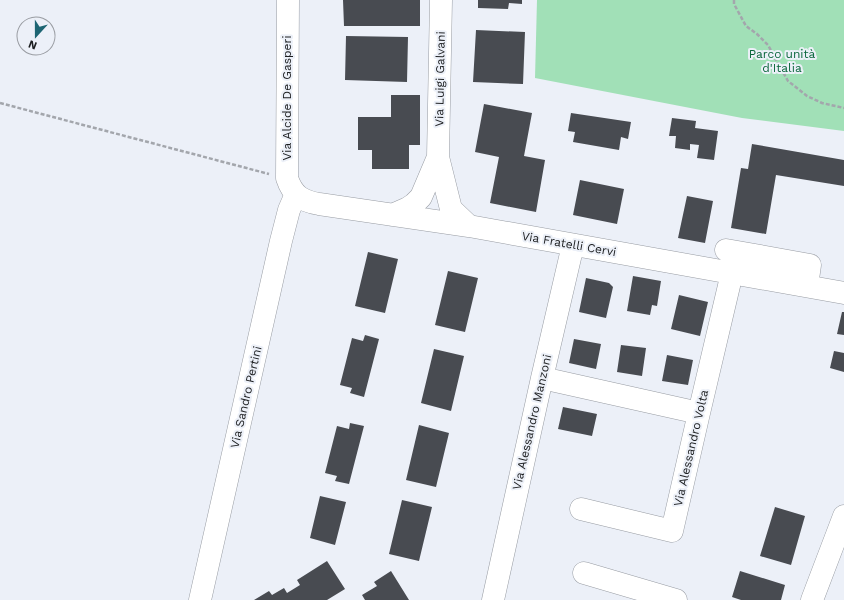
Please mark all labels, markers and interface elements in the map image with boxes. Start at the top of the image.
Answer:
north arrow [16,16,56,56]
street label: Via Luigi Galvani [432,31,448,127]
street label: Via Alcide De Gasperi [280,35,294,161]
text: N [26,37,39,52]
park label: Parco unità d'Italia [749,47,816,75]
street label: Via Fratelli Cervi [521,229,617,259]
street label: Via Sandro Pertini [227,345,265,449]
street label: Via Alessandro Manzoni [510,353,554,491]
street label: Via Alessandro Volta [671,388,711,508]

